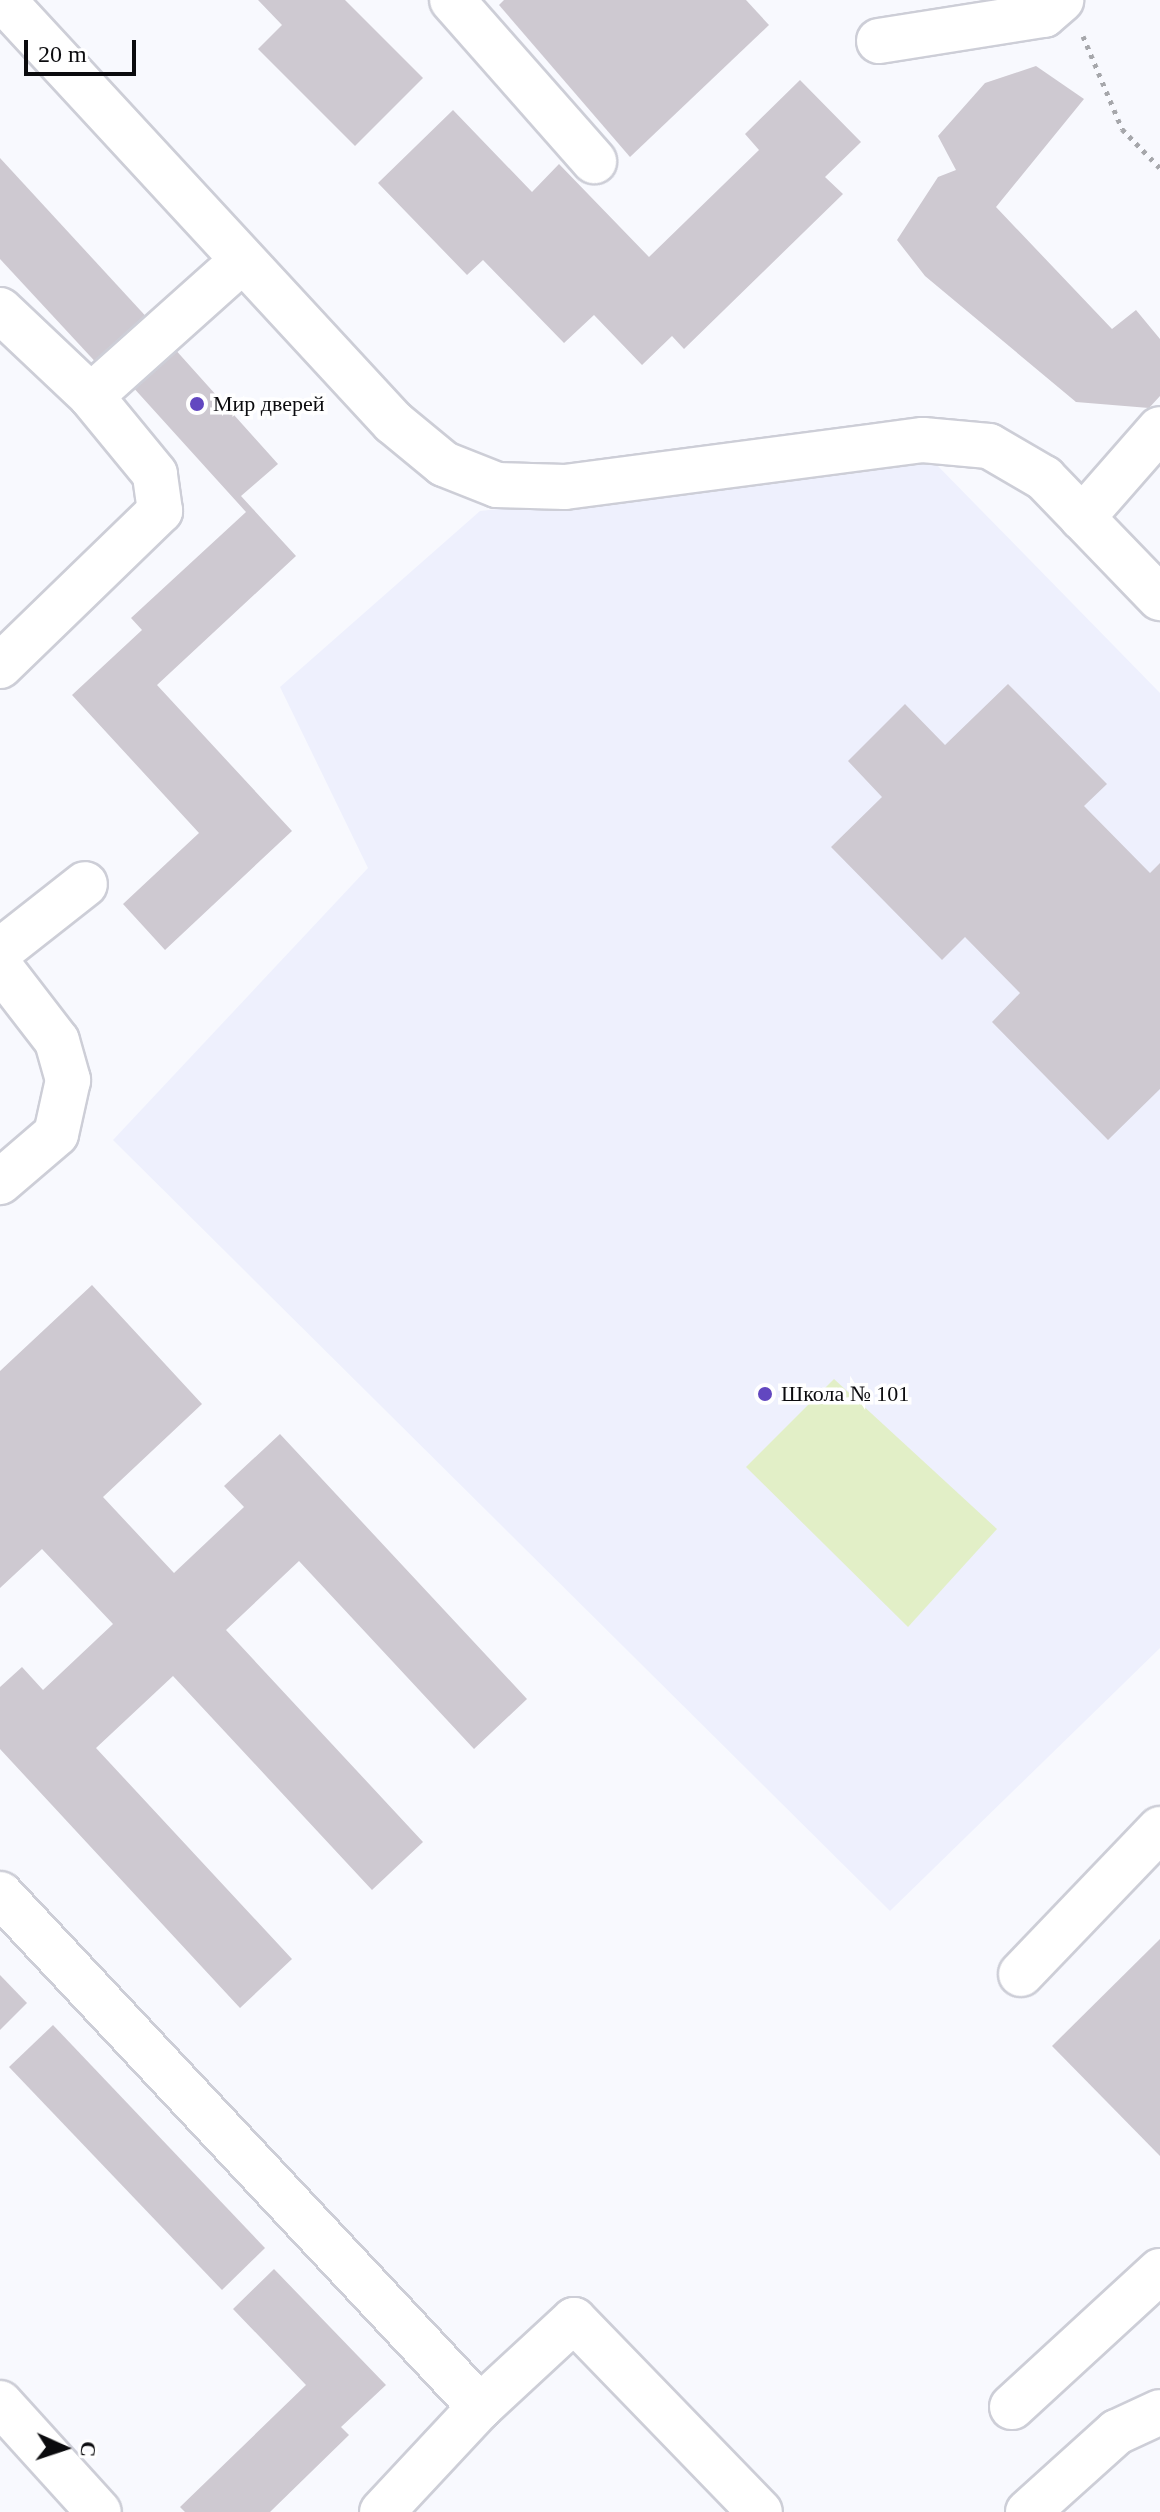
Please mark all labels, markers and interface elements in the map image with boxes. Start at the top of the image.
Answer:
scale bar [28,24,140,74]
text: 20 m [38,41,87,67]
place label: Мир дверей [213,391,325,417]
marker: Мир дверей [188,395,206,413]
place label: Школа № 101 [781,1381,909,1407]
marker: Школа № 101 [756,1385,774,1403]
north arrow [24,2408,104,2488]
text: С [76,2441,101,2458]

